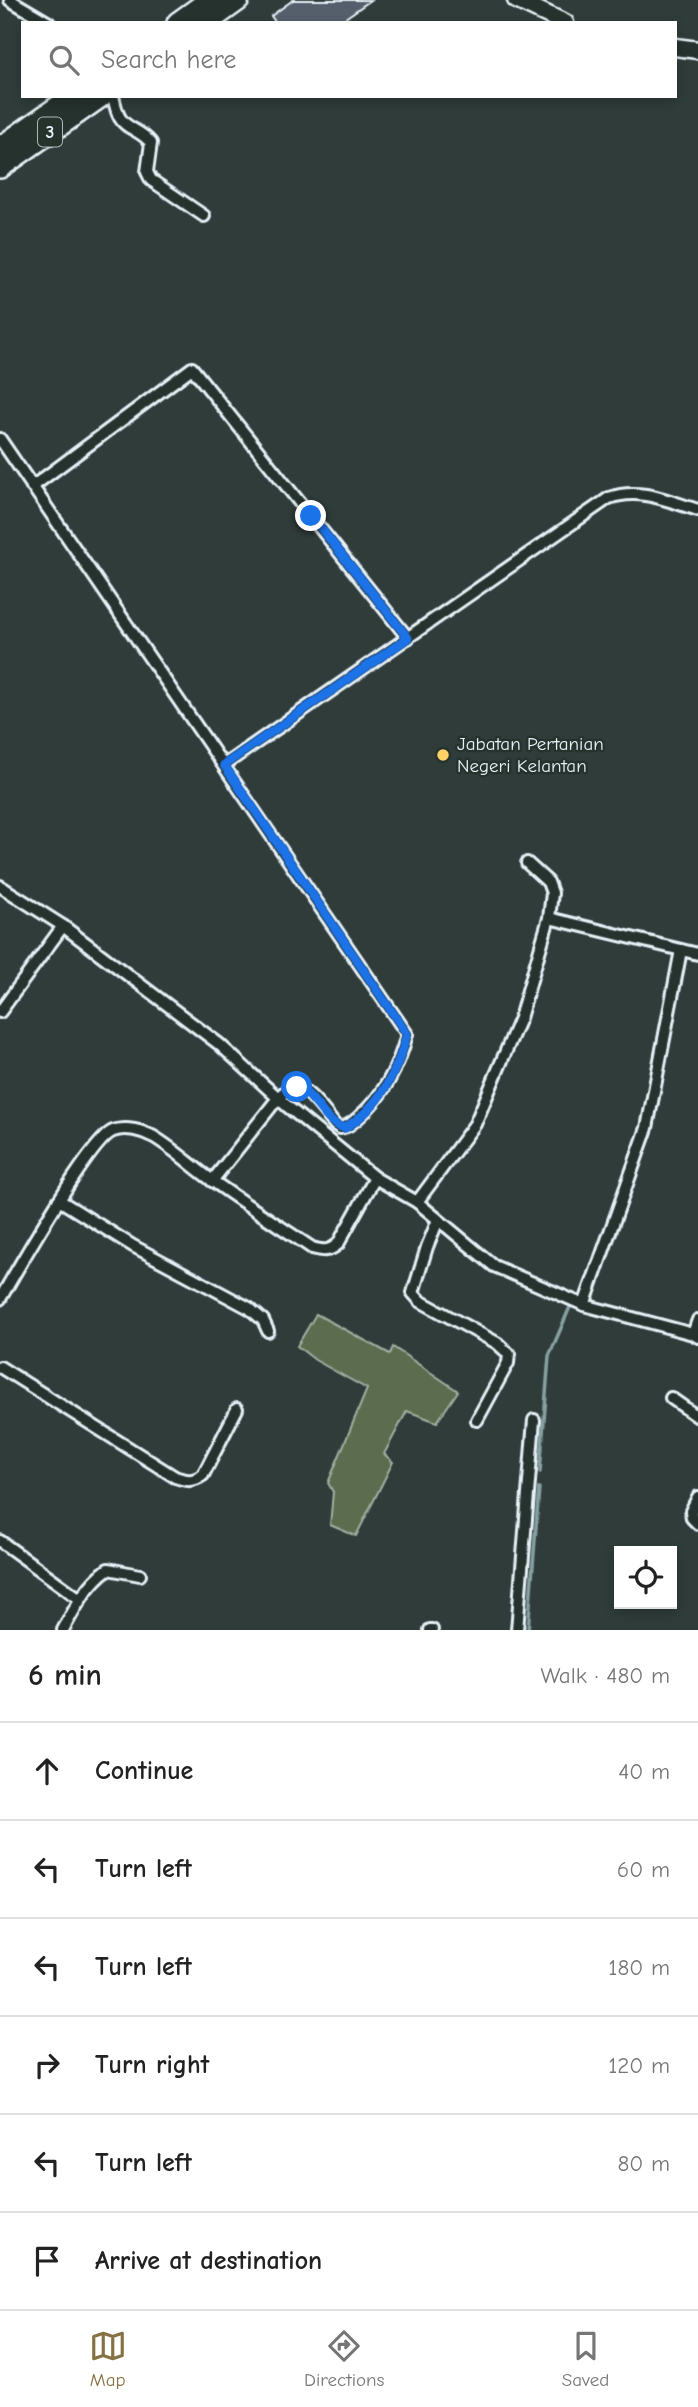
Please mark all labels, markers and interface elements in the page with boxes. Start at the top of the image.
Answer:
search box [21,21,677,98]
icon: search [45,41,83,79]
text: Search here [101,45,236,75]
road number: 3 [38,118,62,146]
route end [295,500,326,531]
place label: Jabatan Pertanian Negeri Kelantan [457,733,604,777]
marker: Jabatan Pertanian Negeri Kelantan [435,747,451,763]
route start [281,1071,312,1102]
map controls [614,1546,677,1609]
button: locate [614,1546,677,1609]
text: 6 min [28,1658,102,1693]
text: Walk · 480 m [540,1662,670,1689]
icon: ahead [28,1752,66,1790]
text: Continue [95,1756,193,1786]
text: 40 m [618,1758,670,1785]
icon: left [28,1850,66,1888]
text: Turn left [95,1854,192,1884]
text: 60 m [617,1856,670,1883]
icon: left [28,1948,66,1986]
text: Turn left [95,1952,192,1982]
text: 180 m [608,1954,670,1981]
icon: right [28,2046,66,2084]
text: Turn right [95,2050,209,2080]
text: 120 m [608,2052,670,2079]
icon: left [28,2144,66,2182]
text: Turn left [95,2148,192,2178]
text: 80 m [617,2150,670,2177]
icon: arrive [28,2242,66,2280]
text: Arrive at destination [95,2246,322,2276]
tab: Map [89,2327,127,2391]
tab: Directions [304,2327,384,2391]
tab: Saved [562,2327,609,2391]

